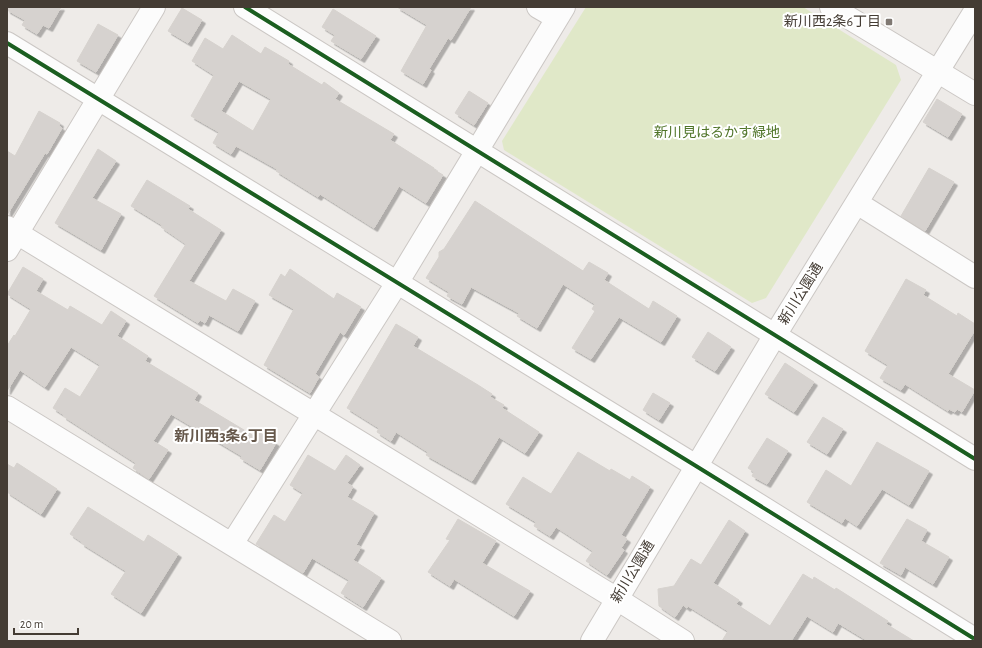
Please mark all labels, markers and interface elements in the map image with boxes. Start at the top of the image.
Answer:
place label: 新川西2条6丁目 [784,14,881,29]
marker: 新川西2条6丁目 [884,17,894,27]
park label: 新川見はるかす緑地 [654,125,780,140]
street label: 新川公園通 [776,260,825,327]
district label: 新川西3条6丁目 [174,428,278,444]
street label: 新川公園通 [608,538,657,606]
scale bar [14,610,78,636]
text: 20 m [20,618,43,630]

